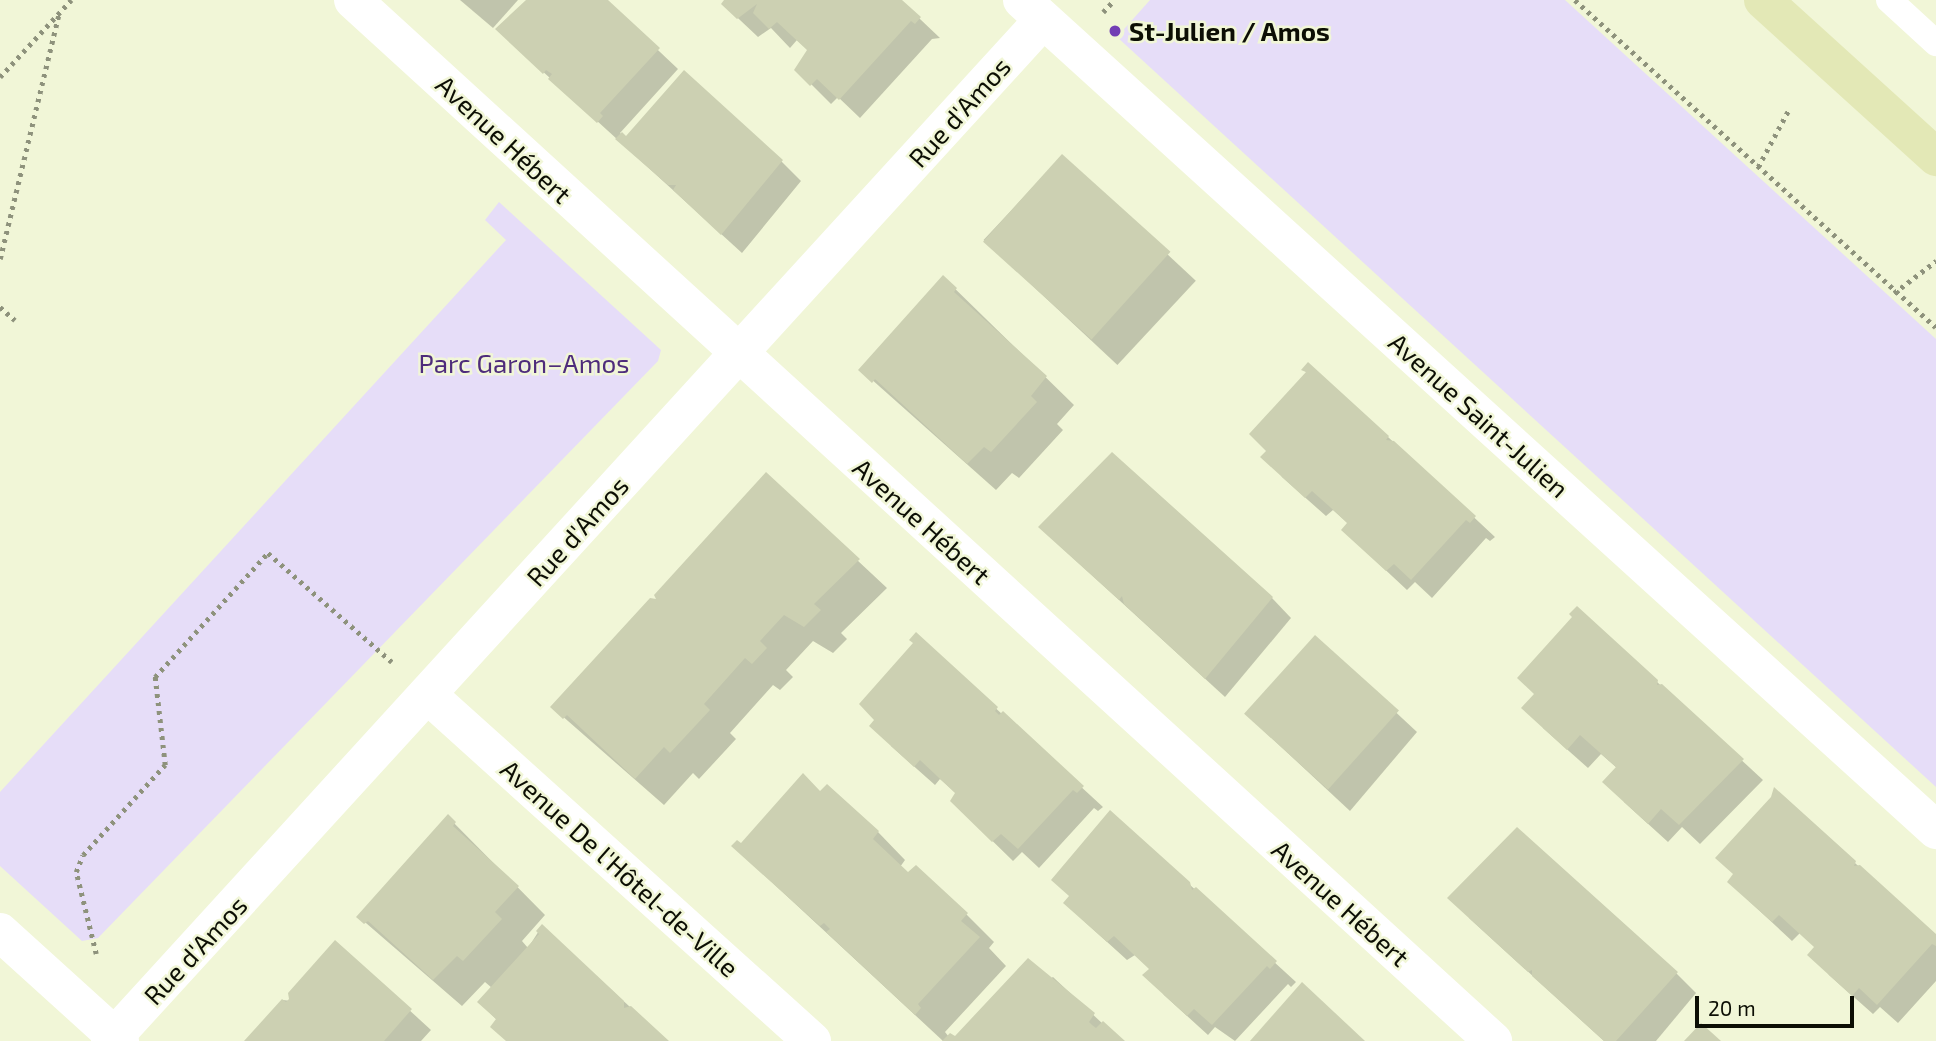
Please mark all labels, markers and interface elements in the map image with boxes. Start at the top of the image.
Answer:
place label: St-Julien / Amos [1129,15,1330,47]
marker: St-Julien / Amos [1107,23,1123,39]
street label: Rue d'Amos [902,51,1016,173]
street label: Avenue Hébert [430,68,578,210]
street label: Avenue Saint-Julien [1383,326,1575,504]
park label: Parc Garon–Amos [419,347,629,379]
street label: Avenue Hébert [847,451,997,591]
street label: Rue d'Amos [520,470,634,592]
street label: Avenue De l'Hôtel-de-Ville [495,753,745,983]
street label: Avenue Hébert [1266,833,1416,973]
street label: Rue d'Amos [137,889,253,1011]
scale bar [1698,982,1857,1026]
text: 20 m [1708,995,1756,1020]

